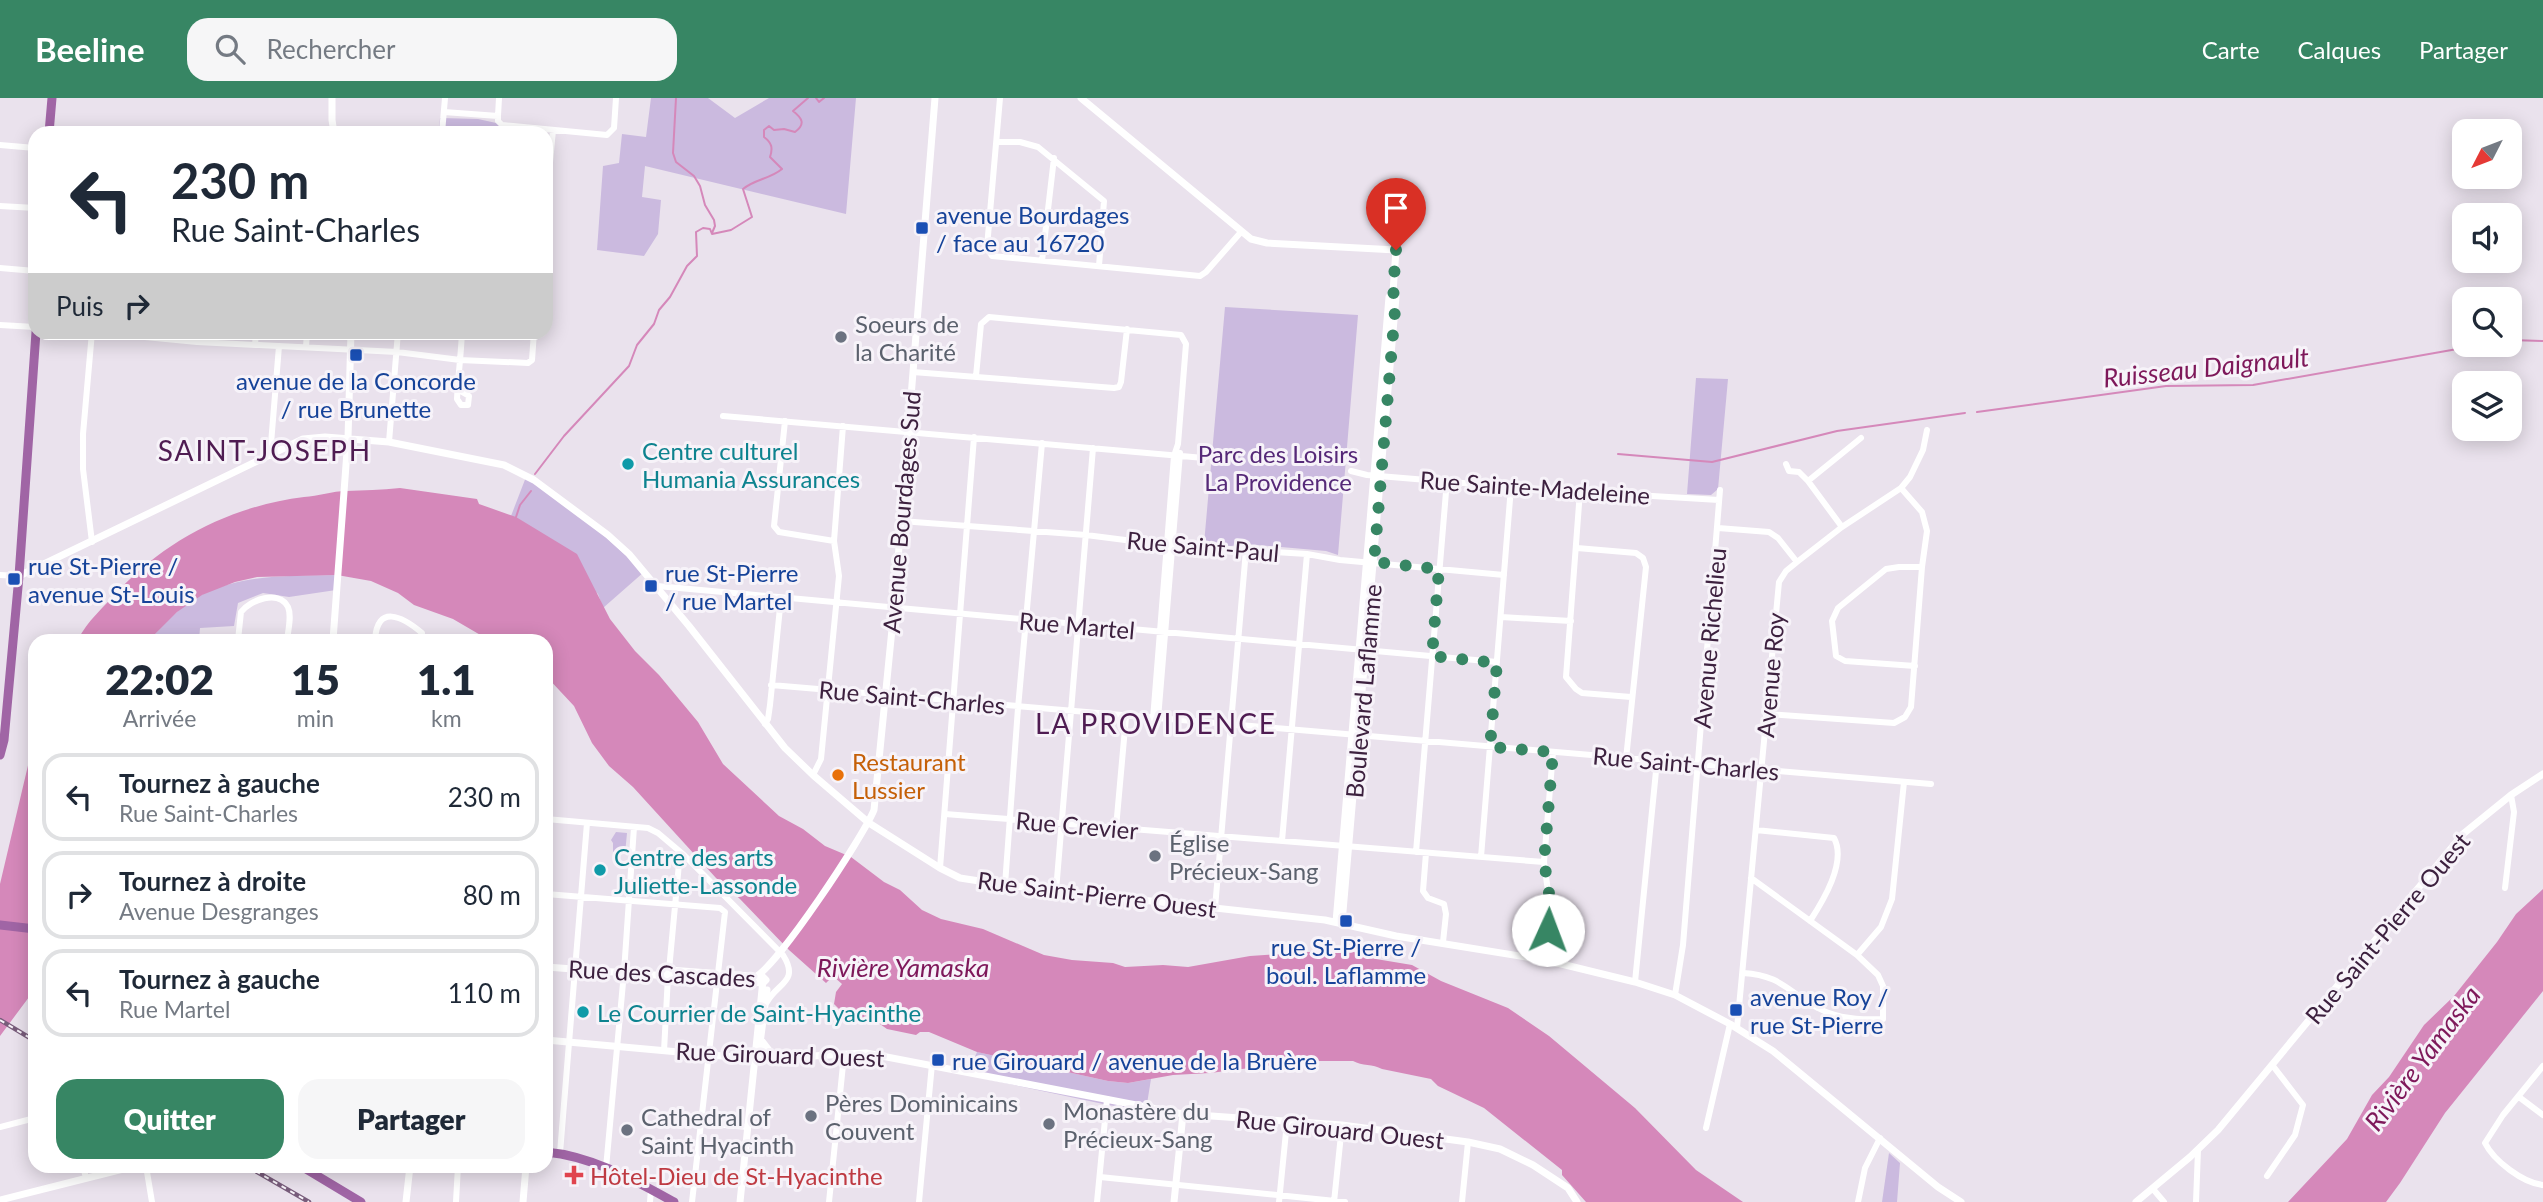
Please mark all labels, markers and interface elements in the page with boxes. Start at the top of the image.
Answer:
search box [187,18,677,81]
text: Beeline [35,29,145,69]
icon: search [211,30,249,68]
text: Rechercher [267,33,395,65]
text: Carte [2202,35,2260,64]
text: Calques [2298,35,2381,64]
text: Partager [2419,35,2508,64]
north arrow [2452,119,2522,189]
map controls [2452,119,2522,441]
text: 230 m [171,151,309,209]
icon: left [56,154,147,245]
pin [1366,178,1426,250]
icon: arrive [1377,189,1415,227]
place label: avenue Bourdages / face au 16720 [936,200,1129,257]
button: sound [2452,203,2522,273]
text: Rue Saint-Charles [171,210,420,249]
marker: avenue Bourdages / face au 16720 [914,220,930,236]
icon: right [118,287,156,325]
button: search [2452,287,2522,357]
text: Puis [56,290,104,322]
place label: Soeurs de la Charité [855,309,959,366]
marker: Soeurs de la Charité [833,329,849,345]
water label: Ruisseau Daignault [2102,340,2310,394]
marker: avenue de la Concorde / rue Brunette [348,347,364,363]
place label: avenue de la Concorde / rue Brunette [236,366,476,423]
button: layers [2452,371,2522,441]
street label: Avenue Bourdages Sud [876,390,926,634]
district label: SAINT-JOSEPH [158,433,372,467]
place label: Centre culturel Humania Assurances [642,436,860,493]
park label: Parc des Loisirs La Providence [1198,439,1358,496]
marker: Centre culturel Humania Assurances [620,456,636,472]
street label: Rue Sainte-Madeleine [1419,464,1651,510]
street label: Rue Saint-Paul [1126,525,1280,567]
street label: Avenue Richelieu [1687,546,1731,730]
place label: rue St-Pierre / avenue St-Louis [28,551,195,608]
place label: rue St-Pierre / rue Martel [665,558,798,615]
marker: rue St-Pierre / avenue St-Louis [6,571,22,587]
marker: rue St-Pierre / rue Martel [643,578,659,594]
street label: Boulevard Laflamme [1339,583,1387,799]
street label: Rue Martel [1018,605,1136,645]
street label: Avenue Roy [1750,611,1790,739]
text: 22:02 [105,654,214,704]
text: 15 [291,654,340,704]
text: 1.1 [417,654,476,704]
street label: Rue Saint-Charles [818,674,1006,720]
text: Arrivée [123,704,196,732]
text: min [297,704,334,732]
text: km [431,704,462,732]
district label: LA PROVIDENCE [1035,706,1277,740]
street label: Rue Saint-Charles [1592,740,1780,786]
place label: Restaurant Lussier [852,747,966,804]
text: Tournez à gauche [119,767,320,799]
marker: Restaurant Lussier [830,767,846,783]
icon: left [60,778,98,816]
text: 230 m [448,781,521,813]
text: Rue Saint-Charles [119,799,298,827]
street label: Rue Crevier [1015,805,1140,845]
street label: Rue Saint-Pierre Ouest [2299,826,2476,1030]
place label: Église Précieux-Sang [1169,828,1319,885]
place label: Centre des arts Juliette-Lassonde [614,842,797,899]
marker: Église Précieux-Sang [1147,848,1163,864]
marker: Centre des arts Juliette-Lassonde [592,862,608,878]
text: Tournez à droite [119,865,306,897]
street label: Rue Saint-Pierre Ouest [976,865,1219,923]
icon: right [60,876,98,914]
text: 80 m [463,879,521,911]
position arrow [1511,893,1585,967]
text: Avenue Desgranges [119,897,319,925]
marker: rue St-Pierre / boul. Laflamme [1338,913,1354,929]
place label: rue St-Pierre / boul. Laflamme [1266,932,1426,989]
water label: Rivière Yamaska [817,951,989,983]
street label: Rue des Cascades [568,954,756,992]
text: Tournez à gauche [119,963,320,995]
icon: left [60,974,98,1012]
text: 110 m [448,977,521,1009]
water label: Rivière Yamaska [2357,979,2487,1137]
place label: avenue Roy / rue St-Pierre [1750,982,1888,1039]
text: Rue Martel [119,995,230,1023]
place label: Le Courrier de Saint-Hyacinthe [597,998,921,1027]
marker: avenue Roy / rue St-Pierre [1728,1002,1744,1018]
marker: Le Courrier de Saint-Hyacinthe [575,1004,591,1020]
street label: Rue Girouard Ouest [675,1036,885,1072]
place label: rue Girouard / avenue de la Bruère [952,1046,1317,1075]
marker: rue Girouard / avenue de la Bruère [930,1052,946,1068]
button: Quitter [56,1079,284,1159]
button: Partager [298,1079,525,1159]
place label: Pères Dominicains Couvent [825,1088,1018,1145]
place label: Monastère du Précieux-Sang [1063,1096,1213,1153]
place label: Cathedral of Saint Hyacinth [641,1102,794,1159]
street label: Rue Girouard Ouest [1235,1104,1446,1154]
marker: Pères Dominicains Couvent [803,1108,819,1124]
marker: Monastère du Précieux-Sang [1041,1116,1057,1132]
marker: Cathedral of Saint Hyacinth [619,1122,635,1138]
place label: Hôtel-Dieu de St-Hyacinthe [590,1161,883,1190]
marker: Hôtel-Dieu de St-Hyacinthe [564,1165,584,1185]

